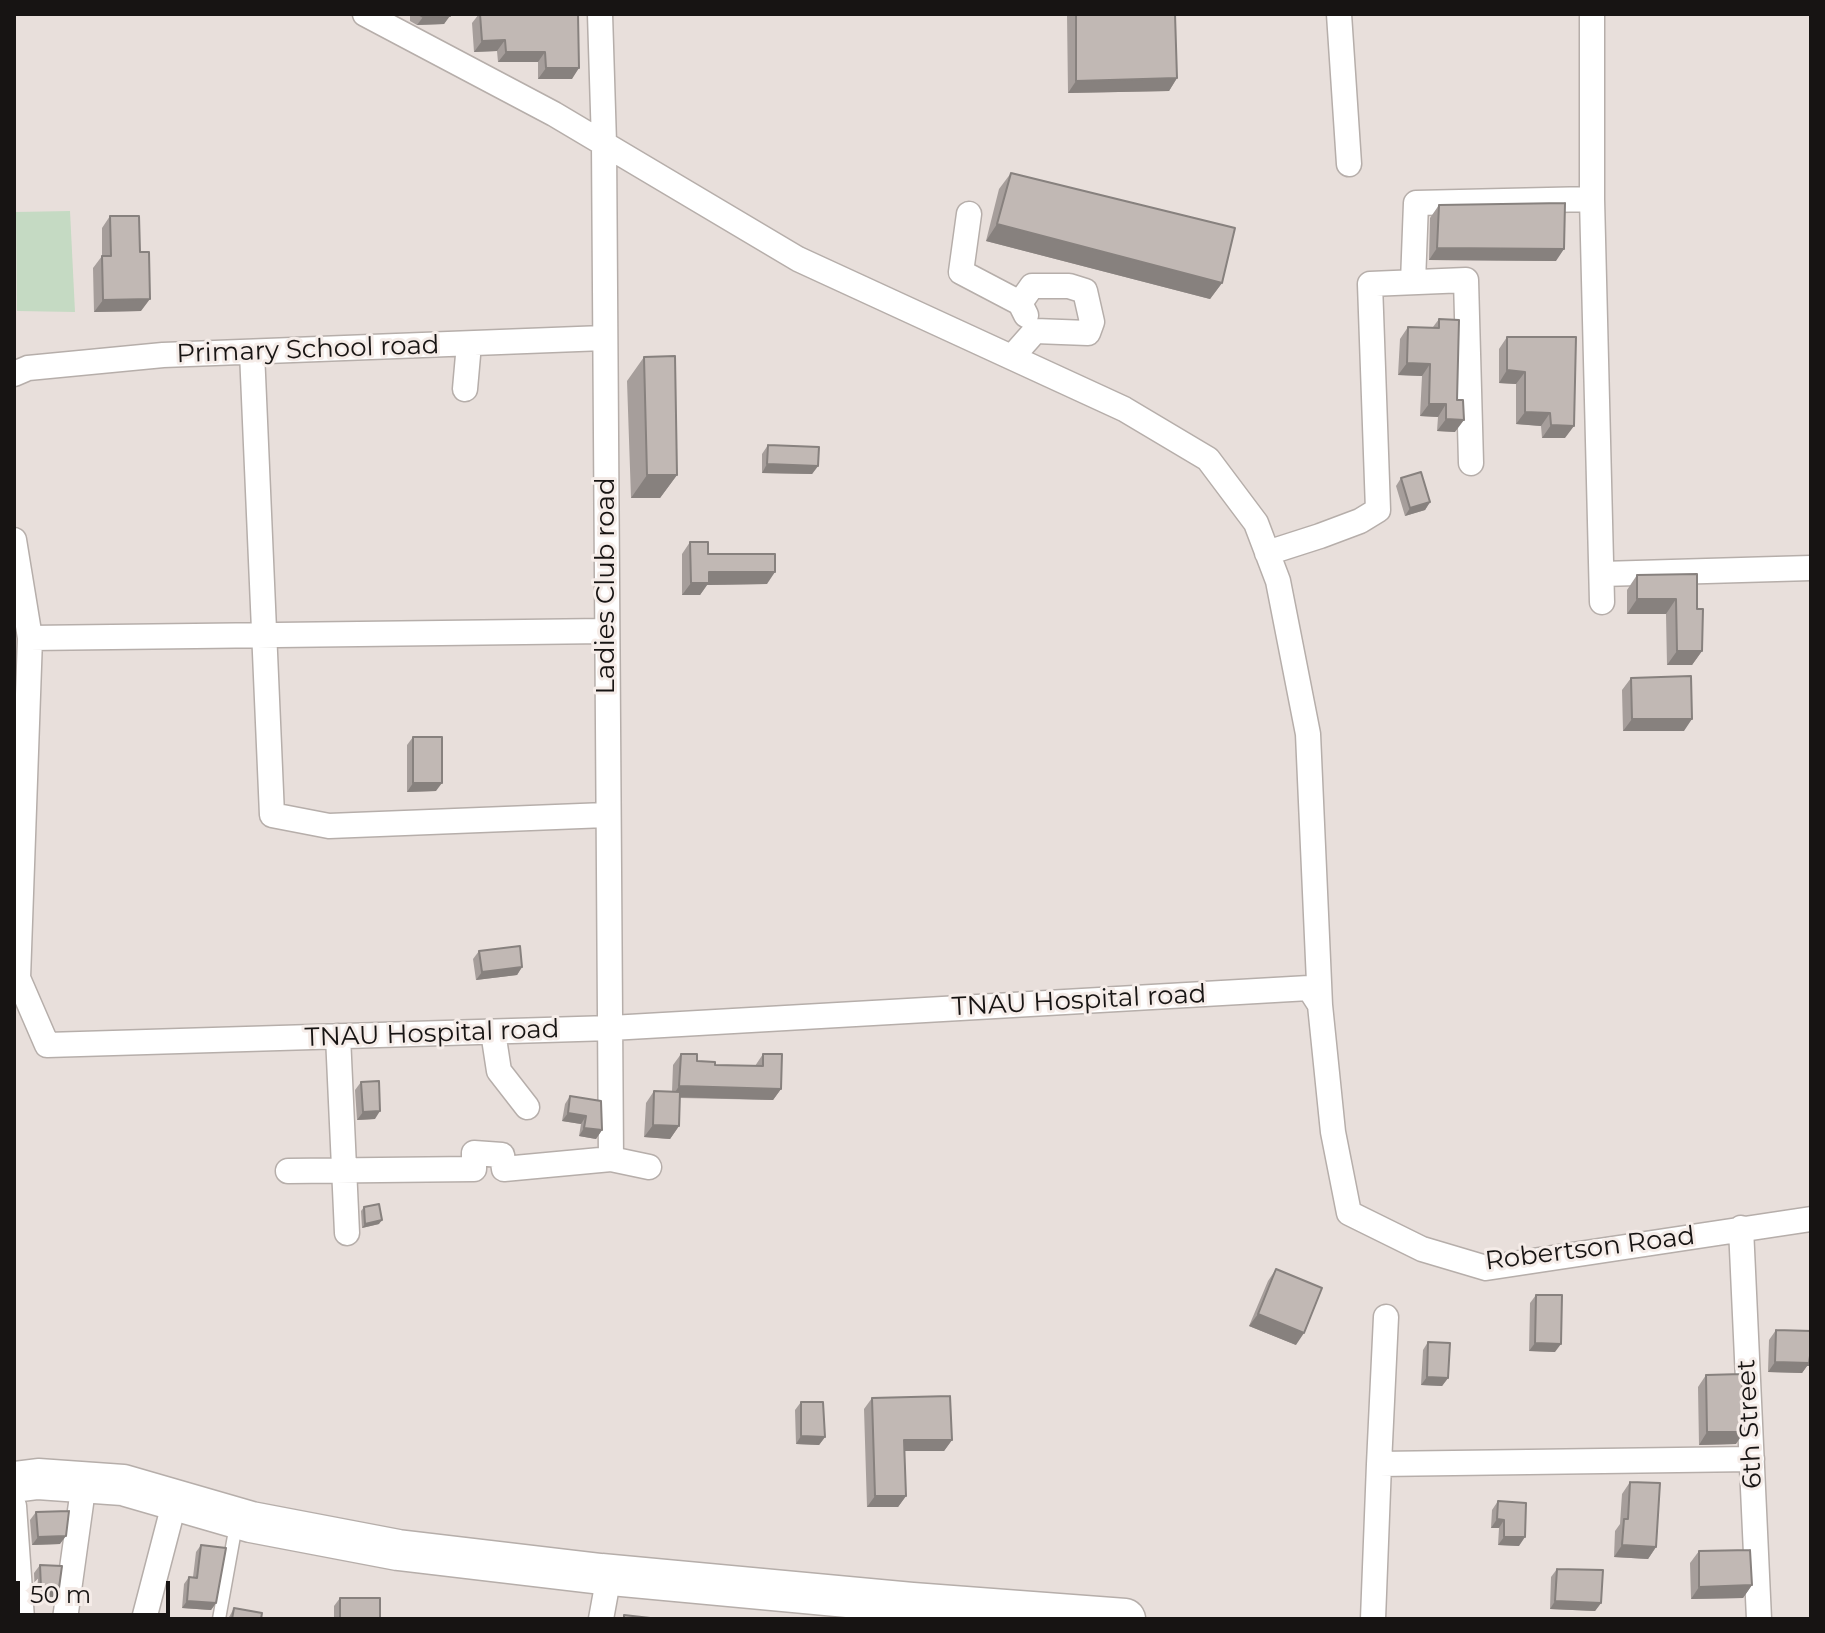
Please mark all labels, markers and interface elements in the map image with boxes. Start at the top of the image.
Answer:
street label: Primary School road [176,330,440,370]
street label: Ladies Club road [590,477,622,695]
street label: TNAU Hospital road [951,979,1207,1023]
street label: TNAU Hospital road [304,1014,560,1054]
street label: Robertson Road [1483,1221,1697,1277]
street label: 6th Street [1731,1359,1769,1489]
scale bar [20,1565,174,1615]
text: 50 m [30,1580,91,1609]

